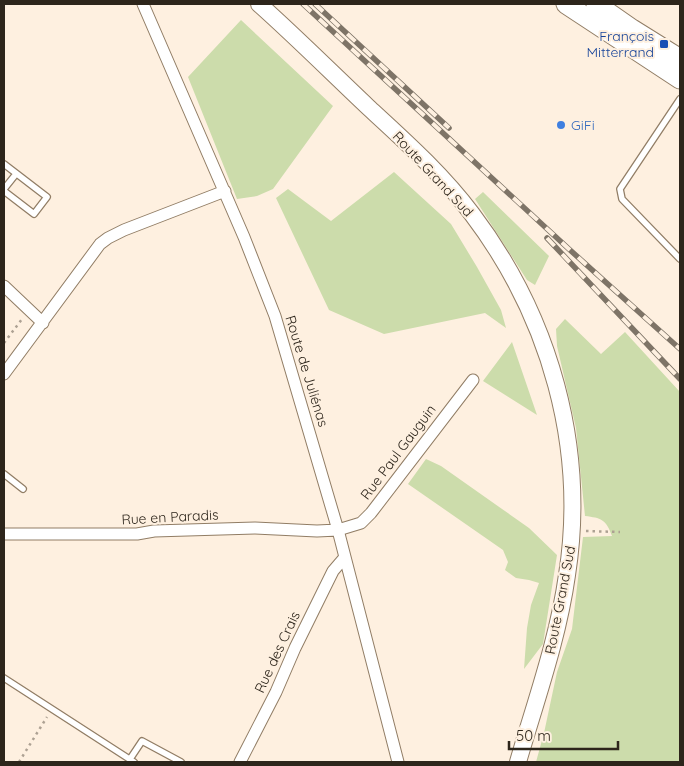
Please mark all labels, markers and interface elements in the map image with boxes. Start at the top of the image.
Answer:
place label: François Mitterrand [586,27,654,61]
marker: François Mitterrand [658,38,670,50]
place label: GiFi [571,116,595,134]
marker: GiFi [555,119,567,131]
street label: Route Grand Sud [389,128,477,220]
street label: Route de Juliénas [281,313,333,429]
street label: Rue Paul Gauguin [356,401,440,503]
street label: Rue en Paradis [121,505,219,529]
street label: Route Grand Sud [541,544,579,656]
street label: Rue des Crais [250,608,304,696]
scale bar [509,718,618,750]
text: 50 m [516,726,551,745]

